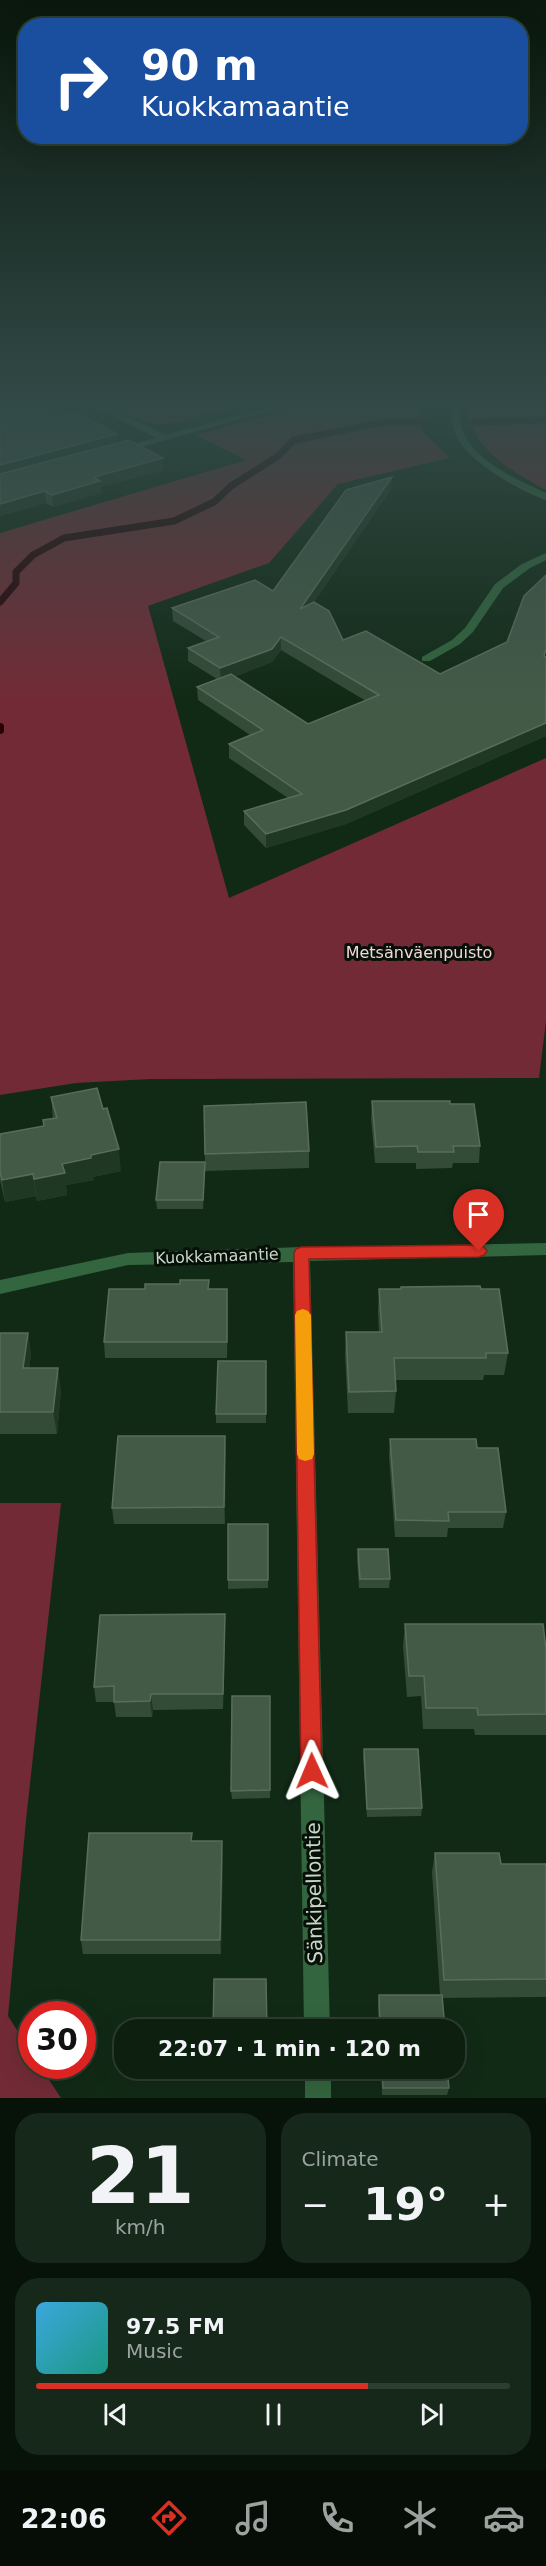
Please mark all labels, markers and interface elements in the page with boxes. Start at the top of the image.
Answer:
text: 90 m [141,41,258,90]
icon: right [42,42,120,120]
text: Kuokkamaantie [141,91,350,122]
park label: Metsänväenpuisto [346,943,492,962]
pin [453,1189,504,1251]
icon: arrive [462,1198,495,1231]
street label: Kuokkamaantie [155,1244,279,1268]
position arrow [280,1739,344,1803]
street label: Sänkipellontie [301,1822,327,1964]
speed limit sign: 30 [18,2001,96,2079]
text: 22:07 · 1 min · 120 m [158,2036,421,2061]
text: 21 [86,2131,195,2221]
text: Climate [302,2147,378,2171]
text: 19° [363,2178,448,2231]
text: − [302,2185,329,2224]
text: + [482,2185,510,2224]
text: km/h [115,2215,165,2239]
text: 97.5 FM [126,2314,225,2339]
text: Music [126,2339,183,2363]
icon: previous [99,2398,132,2431]
icon: pause [257,2398,290,2431]
icon: next [415,2398,448,2431]
icon: directions [148,2497,190,2539]
icon: music [232,2497,274,2539]
icon: phone [316,2497,358,2539]
icon: climate [399,2497,441,2539]
icon: car [483,2497,525,2539]
text: 22:06 [21,2503,107,2534]

